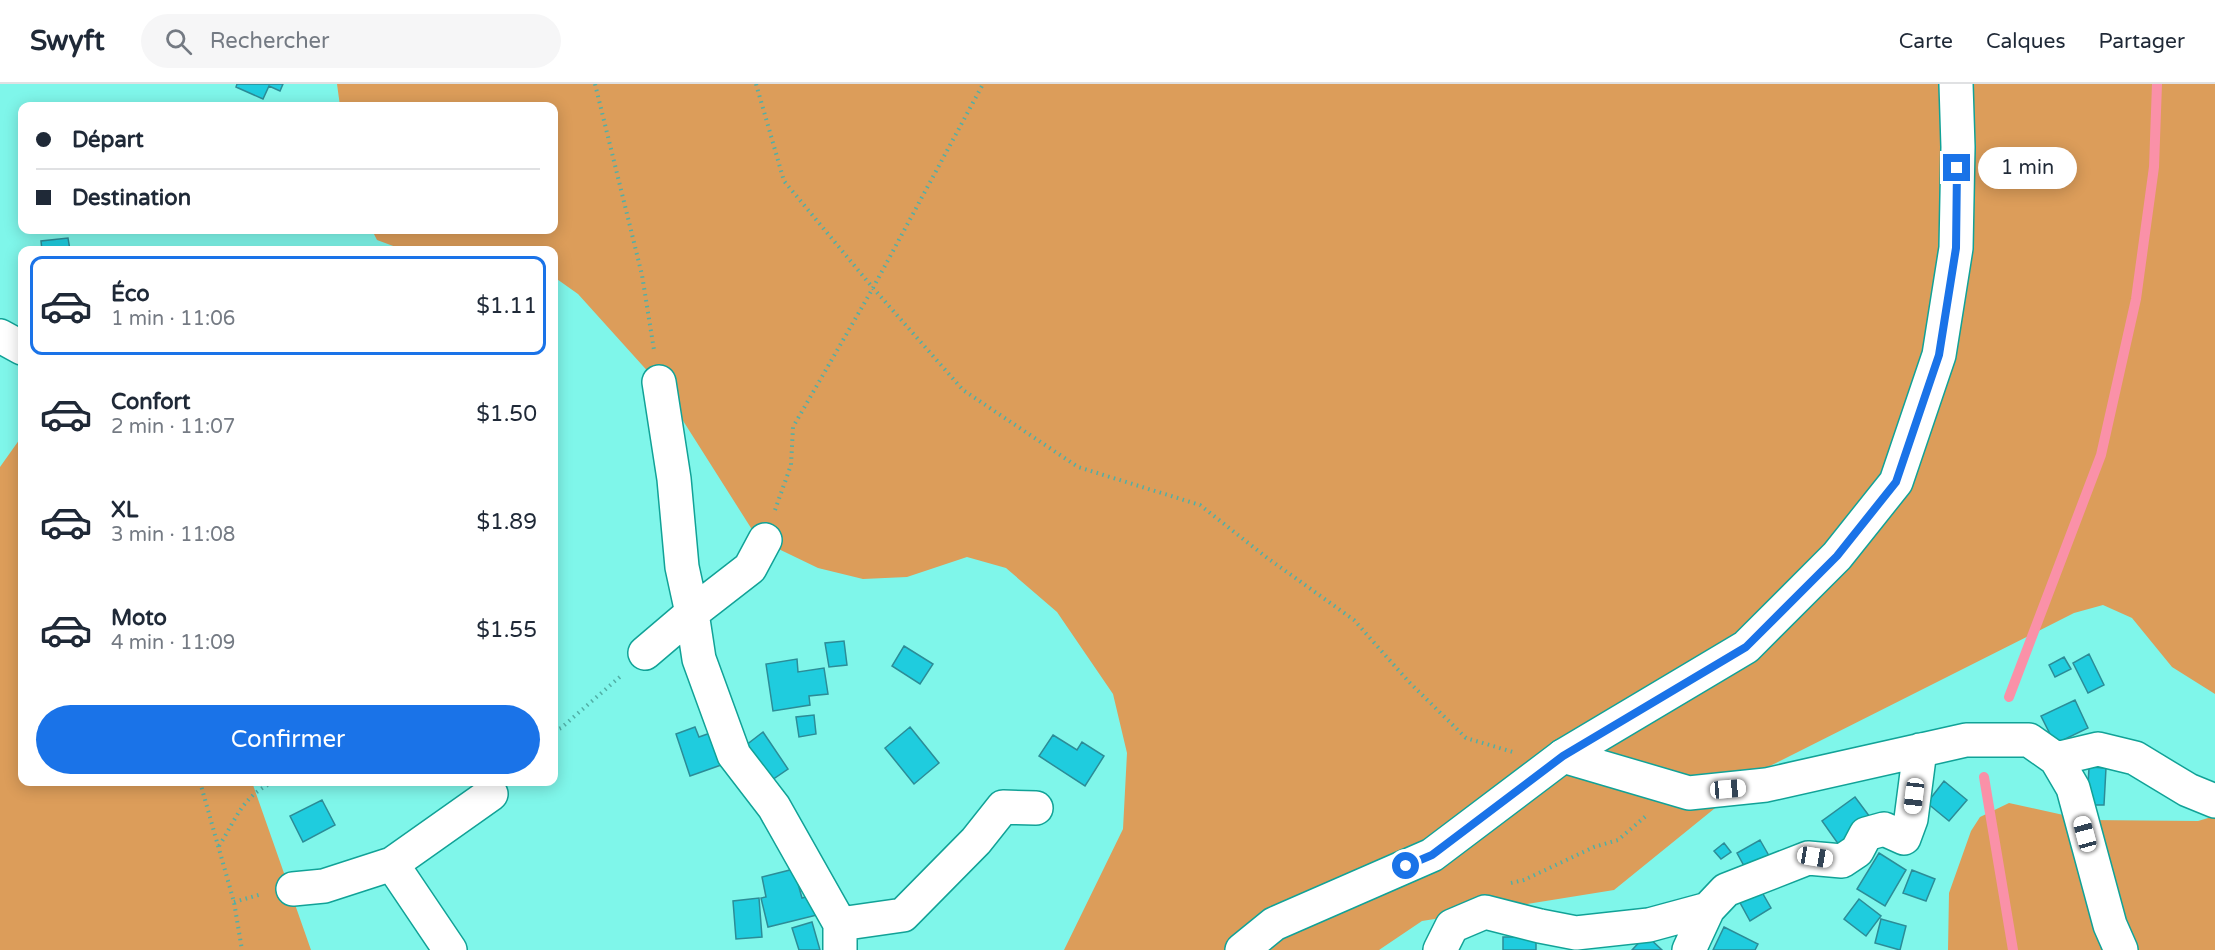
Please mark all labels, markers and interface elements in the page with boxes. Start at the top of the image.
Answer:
search box [141,14,561,68]
text: Swyft [30,24,105,58]
icon: search [162,25,195,58]
text: Rechercher [210,28,329,54]
text: Carte [1899,29,1953,54]
text: Calques [1986,29,2066,54]
text: Partager [2099,29,2185,54]
text: Départ [72,127,144,153]
callout: 1 min [1978,147,2077,189]
route end [1943,154,1970,181]
text: 1 min [2001,156,2054,180]
text: Destination [72,185,191,211]
icon: car [39,279,93,333]
text: Éco [111,281,150,307]
text: $1.11 [476,293,537,319]
text: 1 min · 11:06 [111,307,235,331]
icon: car [39,387,93,441]
text: Confort [111,389,190,415]
text: $1.50 [476,401,537,427]
text: 2 min · 11:07 [111,415,235,439]
icon: car [39,495,93,549]
text: XL [111,497,138,523]
text: $1.89 [476,509,537,535]
text: 3 min · 11:08 [111,523,235,547]
icon: car [39,603,93,657]
text: Moto [111,605,167,631]
text: $1.55 [476,617,537,643]
text: 4 min · 11:09 [111,631,235,655]
button: Confirmer [36,705,540,774]
car [1903,777,1925,815]
car [1709,778,1747,800]
car [2072,814,2098,854]
car [1796,845,1834,869]
route start [1392,852,1419,879]

